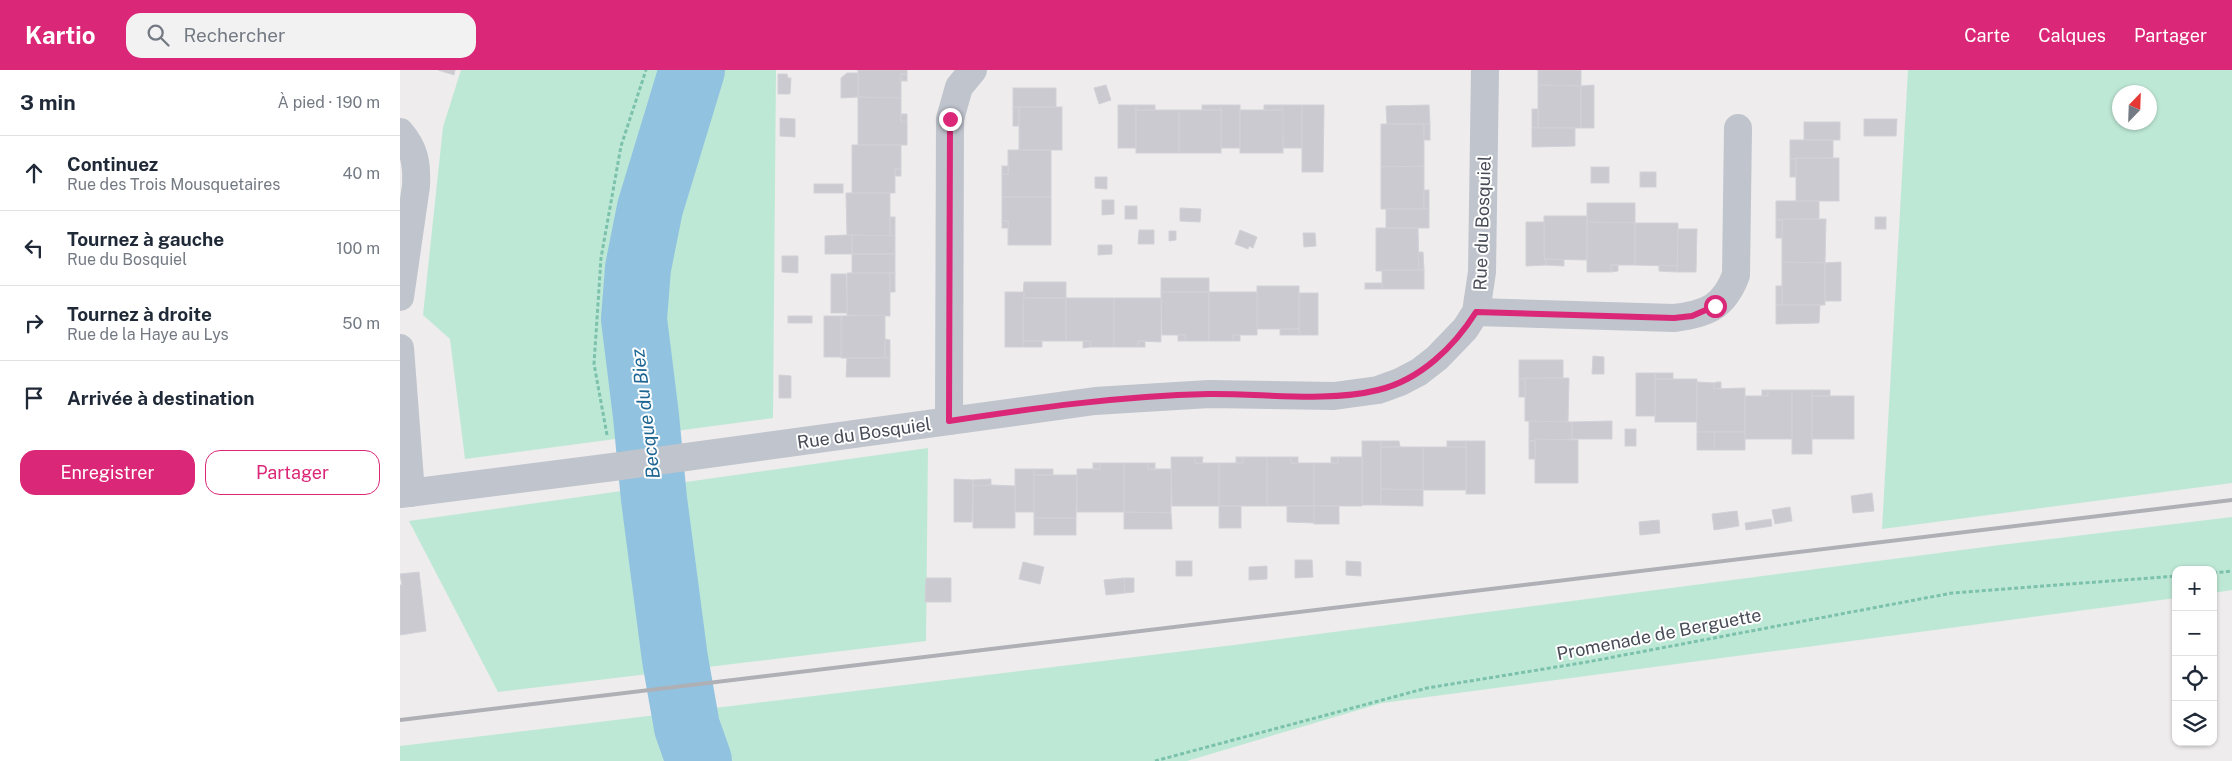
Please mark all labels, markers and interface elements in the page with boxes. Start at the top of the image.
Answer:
search box [126,13,476,58]
text: Kartio [25,21,96,49]
icon: search [144,21,172,49]
text: Rechercher [184,24,285,46]
text: Carte [1964,25,2010,46]
text: Calques [2038,25,2106,46]
text: Partager [2134,25,2207,46]
north arrow [2112,85,2157,130]
text: 3 min [20,90,76,115]
text: À pied · 190 m [277,93,380,112]
route end [939,108,962,131]
text: Continuez [67,153,158,175]
street label: Rue du Bosquiel [1469,155,1495,291]
icon: ahead [20,159,48,187]
text: 40 m [342,164,380,183]
text: Rue des Trois Mousquetaires [67,175,280,194]
text: Tournez à gauche [67,228,224,250]
icon: left [20,234,48,262]
text: 100 m [336,239,380,258]
text: Rue du Bosquiel [67,250,187,269]
route start [1704,295,1727,318]
text: Tournez à droite [67,303,212,325]
icon: right [20,309,48,337]
text: 50 m [342,314,380,333]
text: Rue de la Haye au Lys [67,325,229,344]
water label: Becque du Biez [626,348,664,480]
icon: arrive [20,384,48,412]
text: Arrivée à destination [67,387,255,409]
street label: Rue du Bosquiel [796,413,932,453]
button: Enregistrer [20,450,195,495]
button: Partager [205,450,380,495]
map controls [2172,566,2217,746]
button: + [2172,566,2217,611]
street label: Promenade de Berguette [1555,604,1763,664]
button: − [2172,611,2217,656]
button: locate [2172,656,2217,701]
button: layers [2172,701,2217,746]

